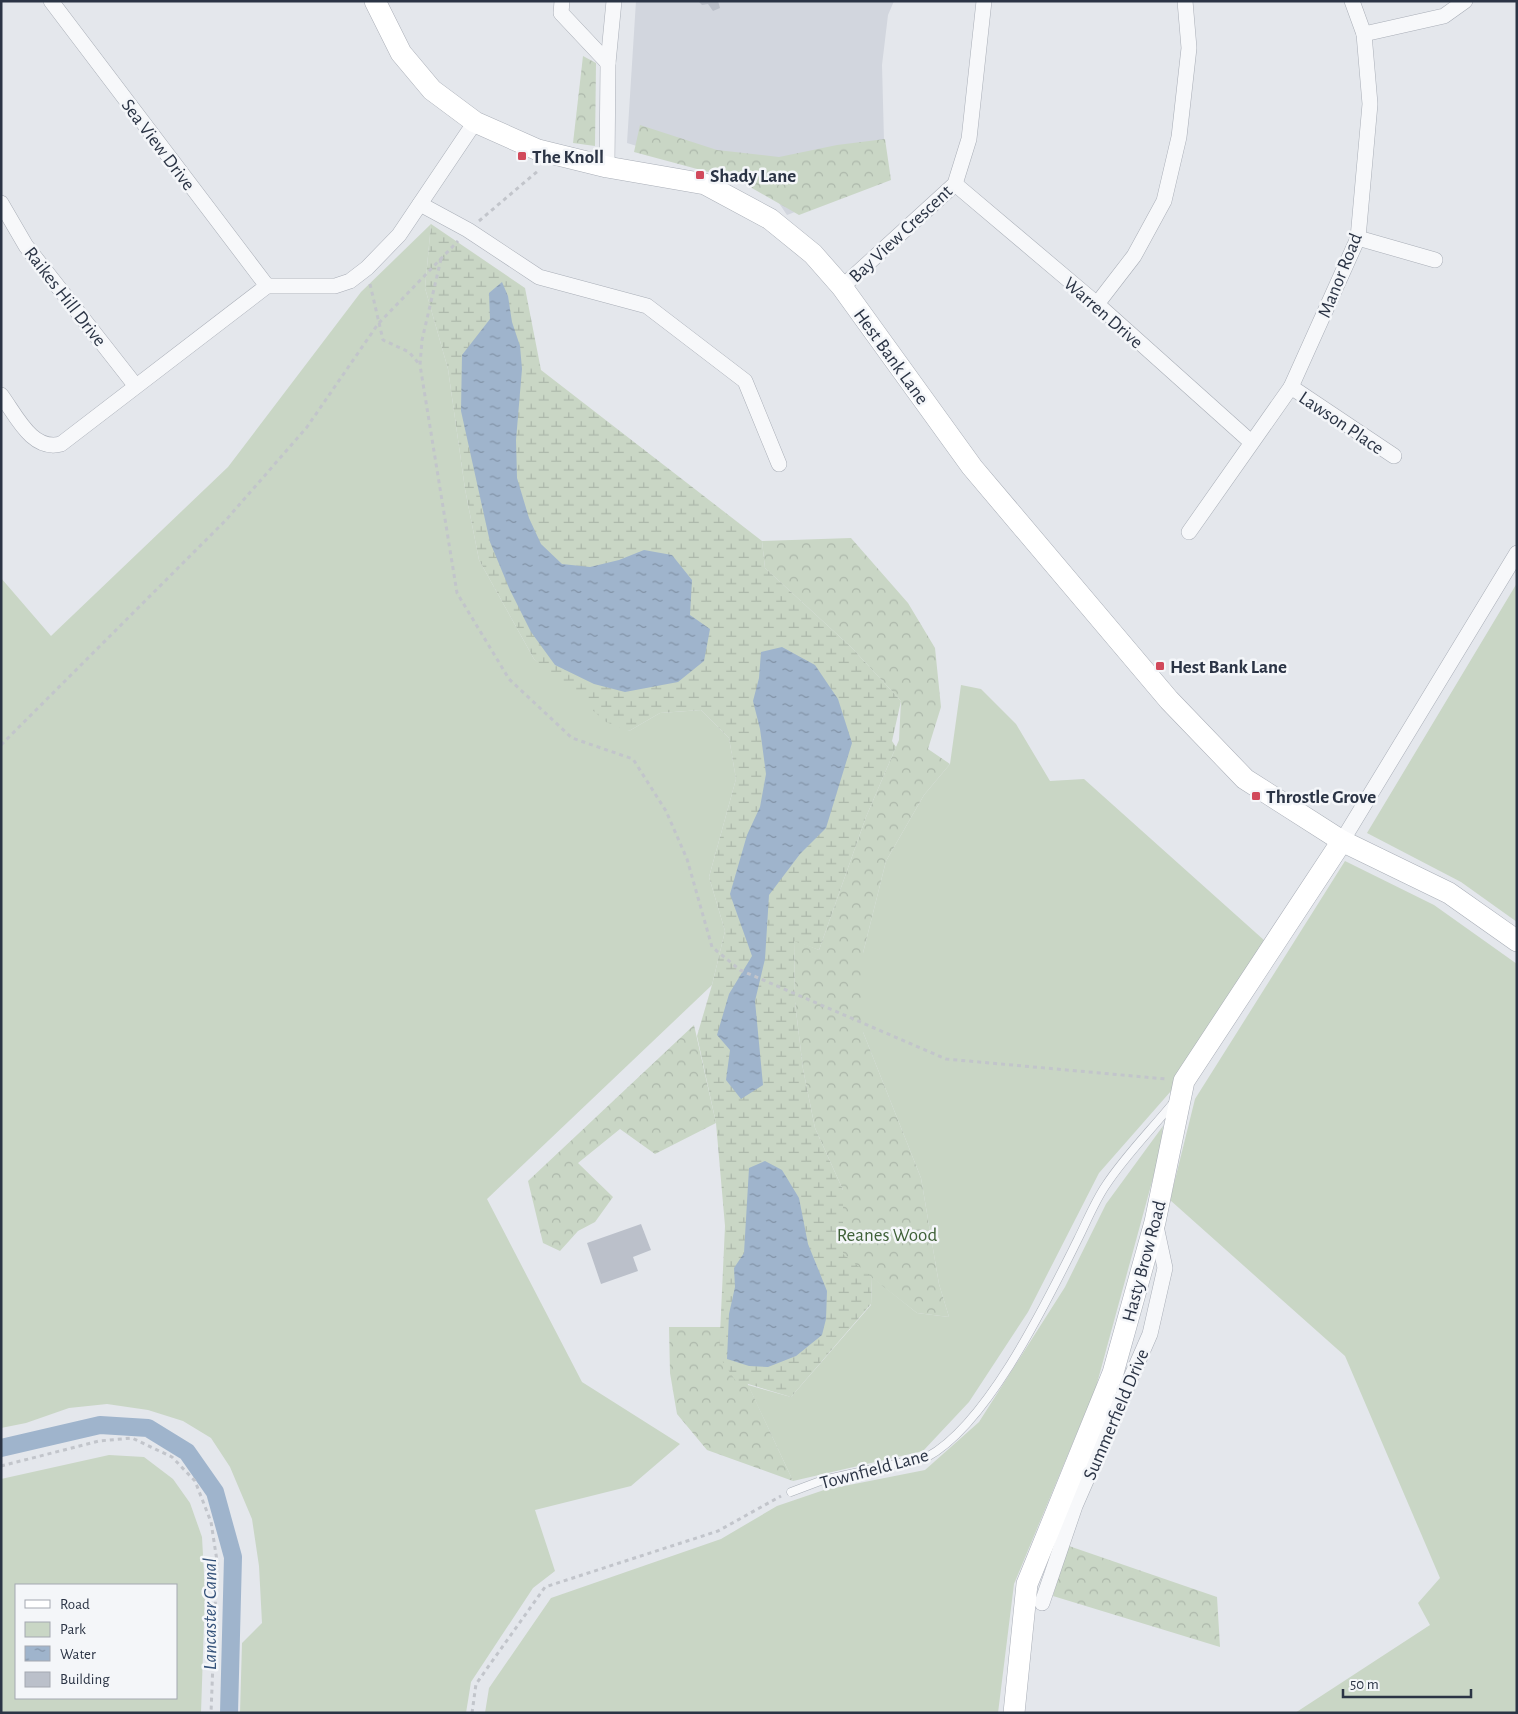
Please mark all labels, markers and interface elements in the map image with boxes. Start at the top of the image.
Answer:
street label: Sea View Drive [117,96,198,194]
place label: The Knoll [532,148,604,167]
marker: The Knoll [516,150,528,162]
place label: Shady Lane [710,167,796,186]
marker: Shady Lane [694,169,706,181]
street label: Bay View Crescent [846,182,956,287]
street label: Manor Road [1315,230,1366,321]
street label: Raikes Hill Drive [20,244,109,350]
street label: Warren Drive [1060,274,1146,352]
street label: Hest Bank Lane [850,306,932,408]
street label: Lawson Place [1295,388,1387,458]
place label: Hest Bank Lane [1170,658,1287,677]
marker: Hest Bank Lane [1154,660,1166,672]
place label: Throstle Grove [1266,788,1376,807]
marker: Throstle Grove [1250,790,1262,802]
street label: Hasty Brow Road [1119,1199,1170,1324]
park label: Reanes Wood [837,1226,937,1245]
street label: Summerfield Drive [1080,1346,1152,1483]
street label: Townfield Lane [818,1446,931,1493]
water label: Lancaster Canal [200,1558,220,1670]
legend [15,1584,178,1699]
text: Road [60,1597,90,1612]
text: Park [60,1622,86,1637]
text: Water [60,1647,96,1662]
scale bar [1343,1666,1470,1698]
text: Building [60,1672,110,1687]
text: 50 m [1350,1677,1379,1692]

